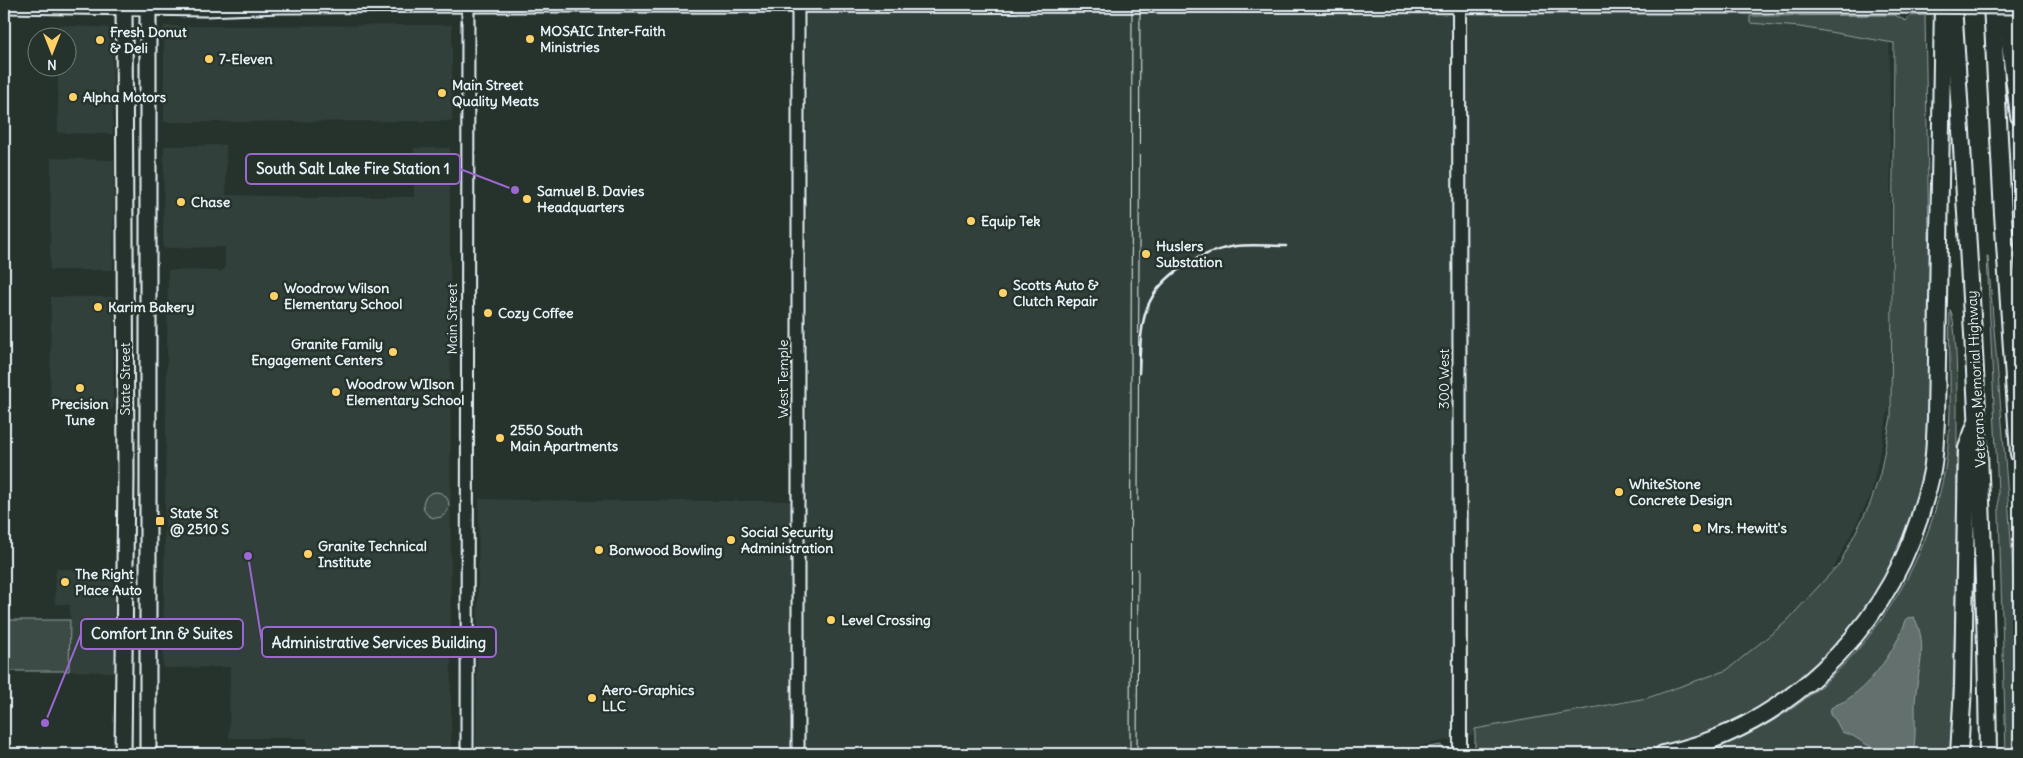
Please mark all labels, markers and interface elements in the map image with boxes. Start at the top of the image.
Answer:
place label: MOSAIC Inter-Faith Ministries [540,22,666,56]
place label: Fresh Donut & Deli [110,23,187,57]
north arrow [28,28,78,78]
marker: MOSAIC Inter-Faith Ministries [524,33,536,45]
marker: Fresh Donut & Deli [94,34,106,46]
place label: 7-Eleven [219,50,273,68]
marker: 7-Eleven [203,53,215,65]
text: N [47,56,57,74]
place label: Main Street Quality Meats [452,76,539,110]
marker: Main Street Quality Meats [436,87,448,99]
place label: Alpha Motors [83,88,167,106]
marker: Alpha Motors [67,91,79,103]
callout: South Salt Lake Fire Station 1 [246,154,460,184]
text: South Salt Lake Fire Station 1 [256,159,450,178]
place label: Samuel B. Davies Headquarters [537,182,645,216]
place label: Chase [191,193,231,211]
marker: Samuel B. Davies Headquarters [521,193,533,205]
marker: Chase [175,196,187,208]
place label: Equip Tek [981,212,1040,230]
marker: Equip Tek [965,215,977,227]
place label: Huslers Substation [1156,237,1223,271]
marker: Huslers Substation [1140,248,1152,260]
place label: Scotts Auto & Clutch Repair [1013,276,1099,310]
place label: Woodrow Wilson Elementary School [284,279,402,313]
street label: Main Street [443,283,461,355]
marker: Scotts Auto & Clutch Repair [997,287,1009,299]
marker: Woodrow Wilson Elementary School [268,290,280,302]
street label: Veterans Memorial Highway [1962,290,1990,468]
place label: Karim Bakery [108,298,194,316]
marker: Karim Bakery [92,301,104,313]
place label: Cozy Coffee [498,304,574,322]
marker: Cozy Coffee [482,307,494,319]
place label: Granite Family Engagement Centers [251,335,384,369]
street label: West Temple [774,339,792,419]
street label: State Street [116,342,134,416]
marker: Granite Family Engagement Centers [387,346,399,358]
street label: 300 West [1435,348,1453,409]
place label: Woodrow WIlson Elementary School [346,375,464,409]
marker: Precision Tune [74,382,86,394]
marker: Woodrow WIlson Elementary School [330,386,342,398]
place label: Precision Tune [52,395,109,429]
place label: 2550 South Main Apartments [510,421,619,455]
marker: 2550 South Main Apartments [494,432,506,444]
place label: WhiteStone Concrete Design [1629,475,1732,509]
marker: WhiteStone Concrete Design [1613,486,1625,498]
place label: State St @ 2510 S [170,504,229,538]
marker: State St @ 2510 S [154,515,166,527]
place label: Mrs. Hewitt's [1707,519,1787,537]
marker: Mrs. Hewitt's [1691,522,1703,534]
place label: Social Security Administration [741,523,834,557]
marker: Social Security Administration [725,534,737,546]
place label: Granite Technical Institute [318,537,427,571]
place label: Bonwood Bowling [609,541,723,559]
marker: Bonwood Bowling [593,544,605,556]
marker: Granite Technical Institute [302,548,314,560]
place label: The Right Place Auto [75,565,142,599]
marker: The Right Place Auto [59,576,71,588]
place label: Level Crossing [841,611,931,629]
marker: Level Crossing [825,614,837,626]
callout: Comfort Inn & Suites [81,619,243,649]
text: Comfort Inn & Suites [91,624,233,643]
callout: Administrative Services Building [262,627,496,657]
text: Administrative Services Building [272,633,486,653]
place label: Aero-Graphics LLC [602,681,695,715]
marker: Aero-Graphics LLC [586,692,598,704]

